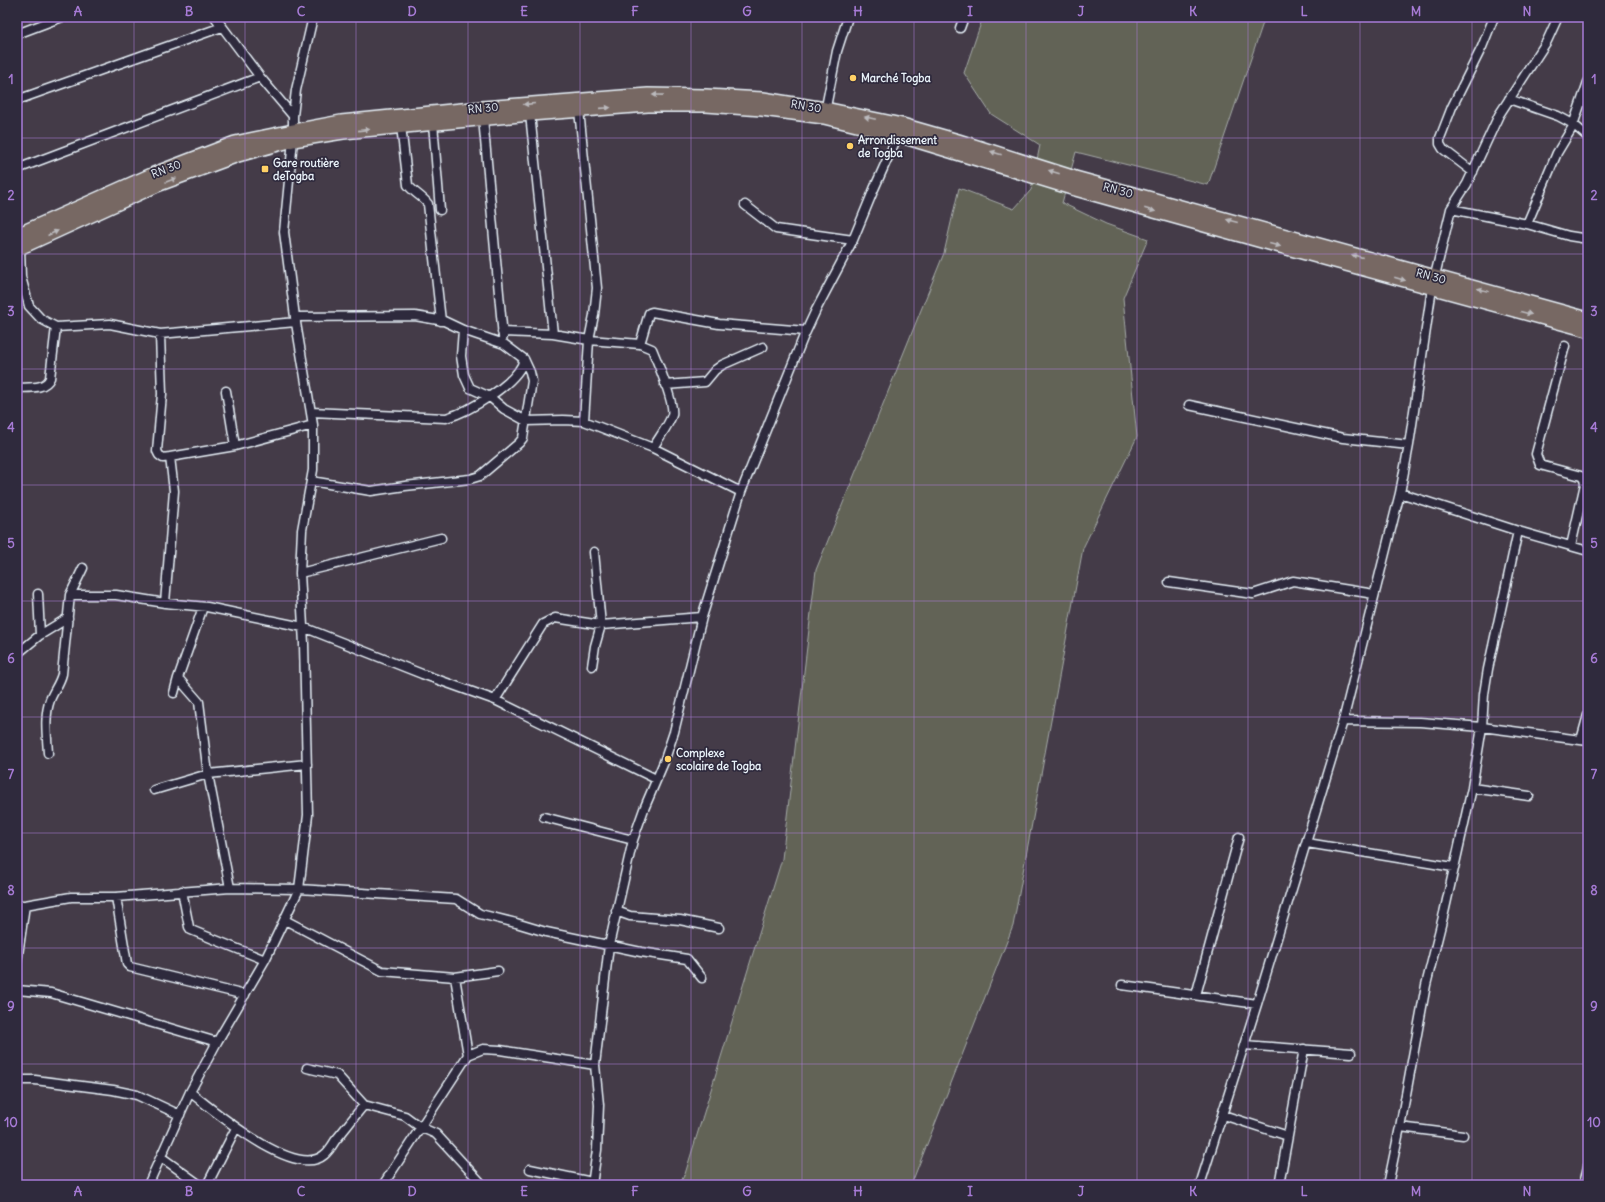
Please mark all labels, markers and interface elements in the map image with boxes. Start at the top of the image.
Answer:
text: A [74,3,83,20]
text: B [185,3,194,20]
text: C [297,3,306,20]
text: D [407,3,417,20]
text: E [520,3,528,20]
text: F [631,3,639,20]
text: G [742,3,752,20]
text: H [853,3,863,20]
text: I [967,3,973,20]
text: J [1078,3,1085,20]
text: K [1189,3,1198,20]
text: L [1300,3,1308,20]
text: M [1411,3,1421,20]
text: N [1523,3,1531,20]
text: 1 [8,71,14,88]
place label: Marché Togba [861,71,931,86]
text: 1 [1591,71,1597,88]
marker: Marché Togba [848,73,858,83]
one-way arrow [651,92,664,98]
street label: RN 30 [790,97,822,115]
street label: RN 30 [467,100,499,116]
one-way arrow [523,100,535,107]
one-way arrow [599,105,611,112]
one-way arrow [864,115,877,121]
one-way arrow [358,126,370,133]
place label: Arrondissement de Togba [858,133,937,161]
marker: Arrondissement de Togba [845,141,855,151]
one-way arrow [989,150,1001,156]
place label: Gare routière deTogba [273,156,339,184]
street label: RN 30 [149,157,183,181]
marker: Gare routière deTogba [260,164,270,174]
one-way arrow [1047,169,1059,175]
one-way arrow [166,177,178,183]
street label: RN 30 [1101,179,1135,201]
text: 2 [7,187,15,204]
text: 2 [1590,187,1598,204]
one-way arrow [1144,207,1156,213]
one-way arrow [1226,218,1238,224]
one-way arrow [47,230,58,236]
one-way arrow [1269,242,1281,248]
one-way arrow [1351,253,1363,259]
street label: RN 30 [1414,265,1448,287]
one-way arrow [1395,276,1407,282]
one-way arrow [1476,287,1489,293]
text: 3 [7,303,15,320]
text: 3 [1590,303,1598,320]
one-way arrow [1520,310,1532,316]
text: 4 [7,419,15,436]
text: 4 [1590,419,1598,436]
text: 5 [7,535,15,552]
text: 5 [1590,535,1598,552]
text: 6 [7,650,15,667]
text: 6 [1590,650,1598,667]
place label: Complexe scolaire de Togba [676,746,762,774]
marker: Complexe scolaire de Togba [663,754,673,764]
text: 7 [8,766,15,783]
text: 7 [1591,766,1598,783]
text: 8 [7,882,15,899]
text: 8 [1590,882,1598,899]
text: 9 [7,998,15,1015]
text: 9 [1590,998,1598,1015]
text: 10 [4,1114,18,1131]
text: 10 [1587,1114,1601,1131]
text: A [74,1183,83,1200]
text: B [185,1183,194,1200]
text: C [297,1183,306,1200]
text: D [407,1183,417,1200]
text: E [520,1183,528,1200]
text: F [631,1183,639,1200]
text: G [742,1183,752,1200]
text: H [853,1183,863,1200]
text: I [967,1183,973,1200]
text: J [1078,1183,1085,1200]
text: K [1189,1183,1198,1200]
text: L [1300,1183,1308,1200]
text: M [1411,1183,1421,1200]
text: N [1523,1183,1531,1200]

